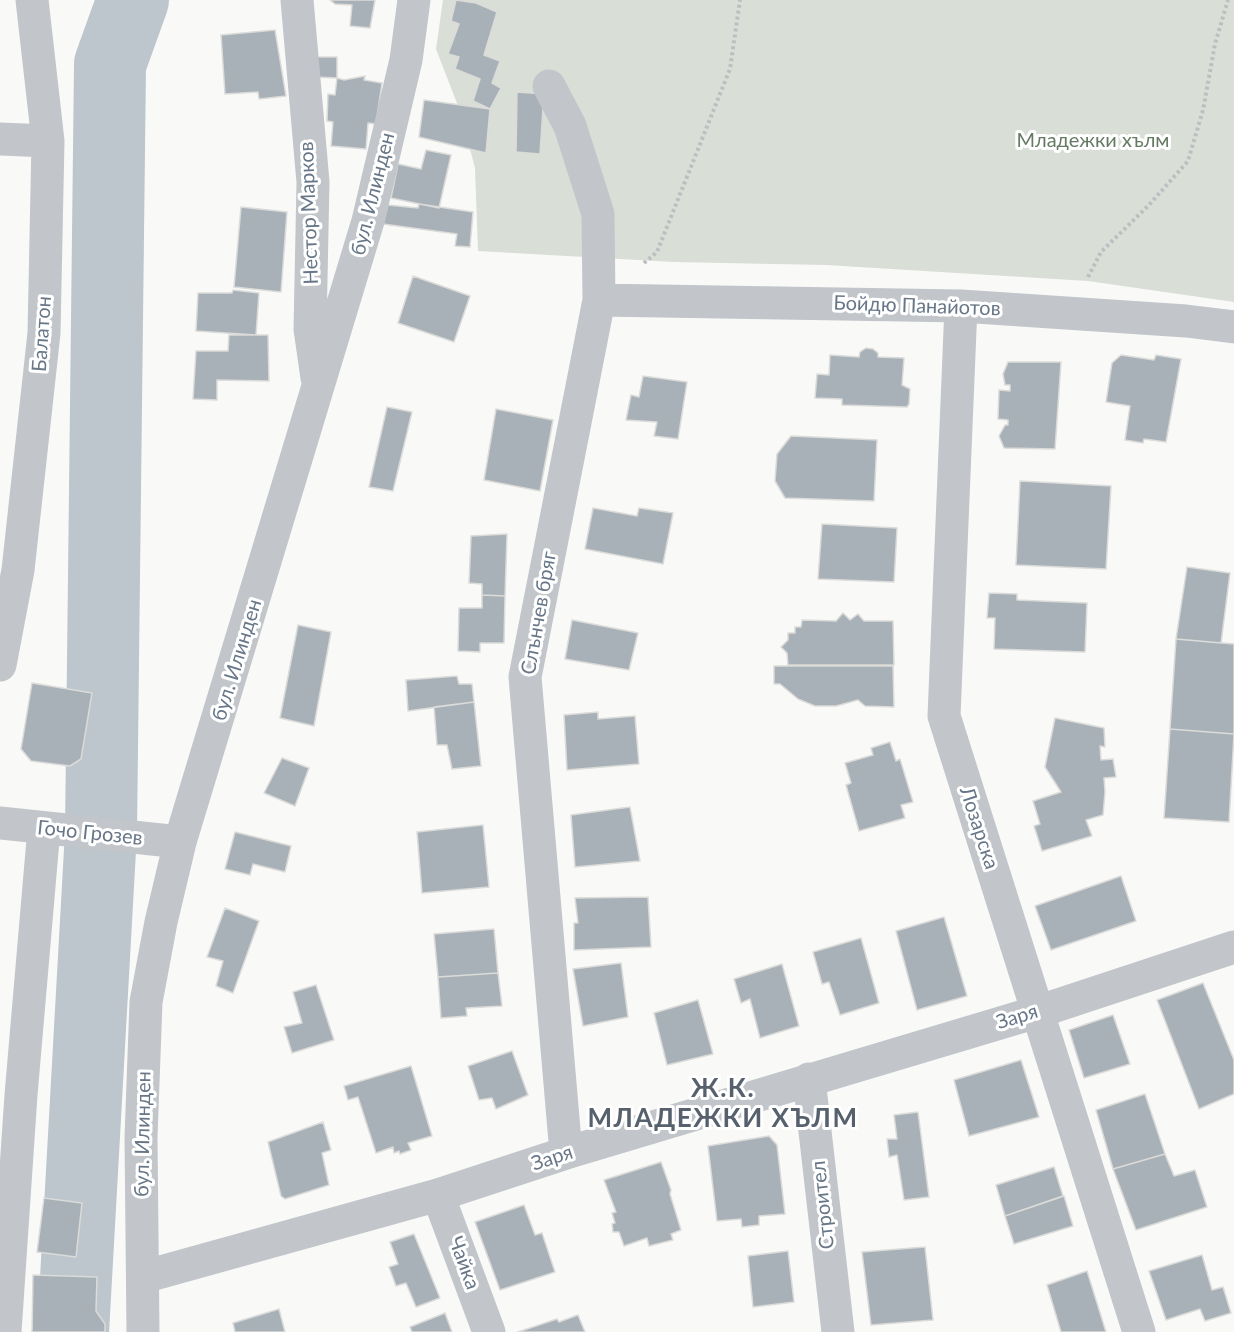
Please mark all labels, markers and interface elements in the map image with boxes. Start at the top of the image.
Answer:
park label: Младежки хълм [1017,129,1169,153]
street label: бул. Илинден [346,130,400,258]
street label: Нестор Марков [295,141,323,285]
street label: Бойдю Панайотов [833,291,1001,321]
street label: Балатон [27,295,57,373]
street label: Слънчев бряг [516,549,562,677]
street label: бул. Илинден [207,596,267,724]
street label: Лозарска [954,784,1004,872]
street label: Гочо Грозев [36,816,144,850]
street label: Заря [993,999,1041,1035]
street label: бул. Илинден [130,1071,156,1197]
district label: Ж.К. МЛАДЕЖКИ ХЪЛМ [587,1073,859,1134]
street label: Заря [528,1140,576,1176]
street label: Строител [806,1159,840,1251]
street label: Чайка [443,1233,485,1293]

